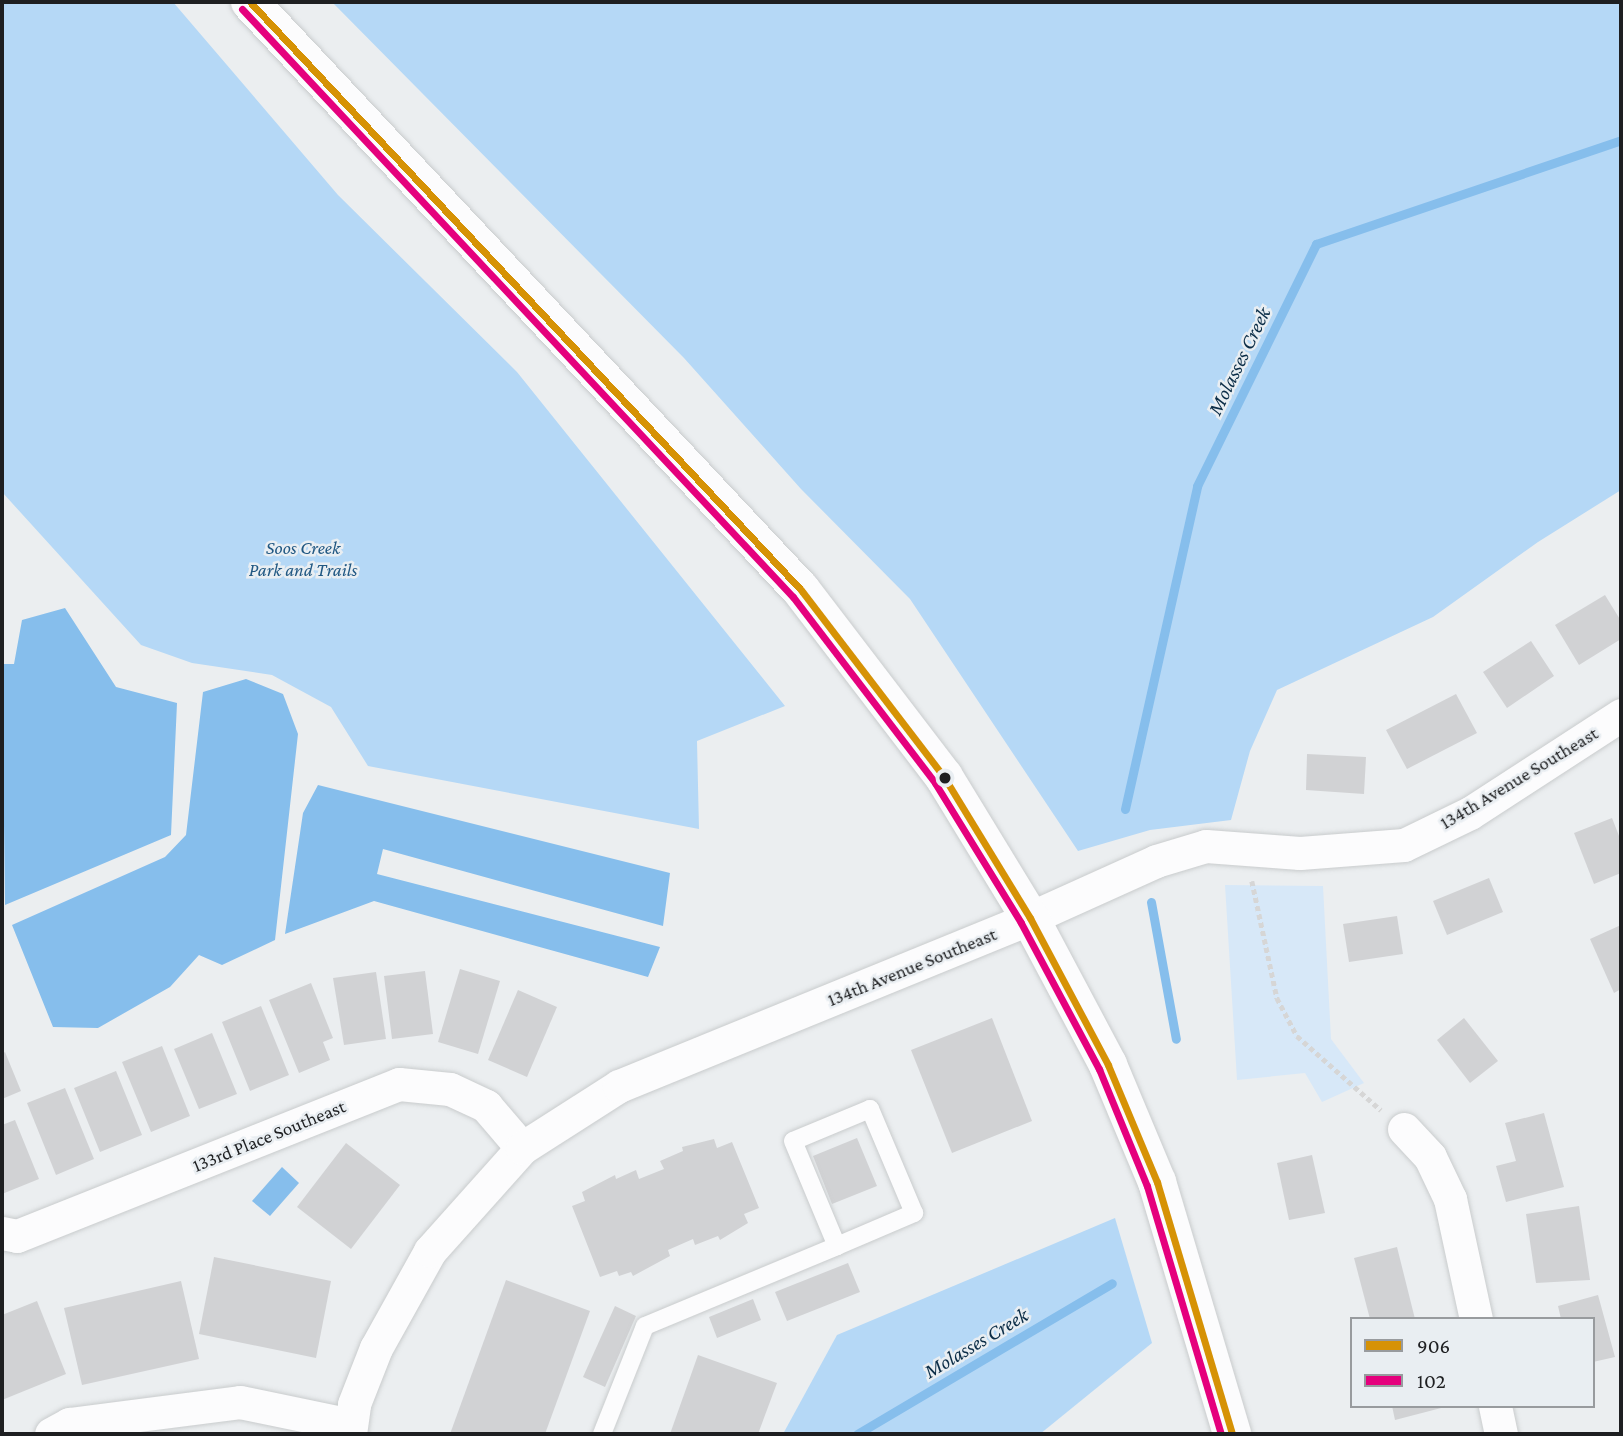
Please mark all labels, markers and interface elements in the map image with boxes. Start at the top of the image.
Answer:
water label: Molasses Creek [1202,303,1276,419]
park label: Soos Creek Park and Trails [249,537,357,581]
street label: 134th Avenue Southeast [1436,722,1602,834]
unlabelled marker [938,771,952,785]
street label: 134th Avenue Southeast [824,923,1000,1011]
street label: 133rd Place Southeast [189,1095,349,1177]
water label: Molasses Creek [919,1302,1033,1384]
legend [1350,1317,1595,1408]
text: 906 [1417,1334,1450,1358]
text: 102 [1417,1369,1446,1393]

